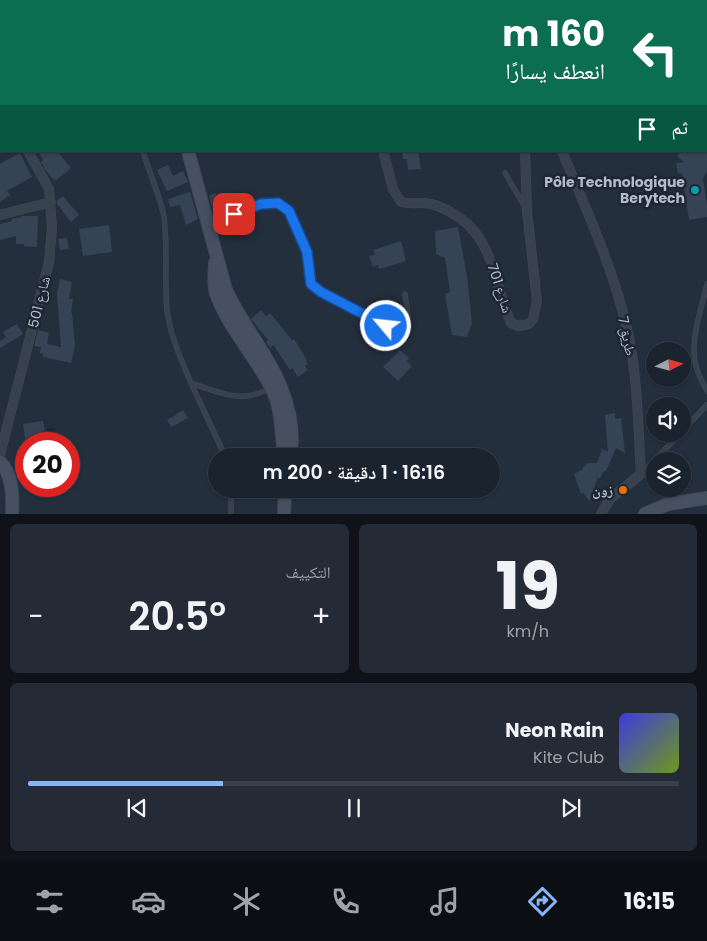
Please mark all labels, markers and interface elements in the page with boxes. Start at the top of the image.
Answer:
text: 160 m [502,9,605,58]
icon: left [623,20,688,85]
text: انعطف يسارًا [505,56,605,87]
text: ثم [671,114,688,141]
icon: arrive [633,115,661,143]
place label: Pôle Technologique Berytech [544,172,685,208]
marker: Pôle Technologique Berytech [689,184,701,196]
pin [213,193,255,235]
icon: arrive [220,200,248,228]
street label: شارع 701 [483,261,517,315]
street label: شارع 501 [23,274,55,330]
position arrow [359,299,411,351]
street label: طريق 7 [613,314,641,358]
north arrow [646,342,691,388]
map controls [646,342,691,497]
button: sound [646,397,691,442]
speed limit sign: 20 [15,432,80,497]
button: layers [646,452,691,497]
text: 16:16 · 1 دقيقة · 200 m [263,459,445,486]
place label: زون [592,480,613,500]
marker: زون [617,484,629,496]
text: 19 [496,541,560,632]
text: التكييف [286,561,331,584]
text: 20.5° [129,590,226,643]
text: − [28,597,43,636]
text: + [311,597,331,636]
text: km/h [506,620,549,643]
text: Neon Rain [505,717,604,744]
text: Kite Club [533,746,604,769]
icon: previous [123,794,151,822]
icon: pause [340,794,368,822]
icon: next [557,794,585,822]
icon: filters [32,884,67,919]
icon: car [131,884,166,919]
icon: climate [229,884,264,919]
icon: phone [328,884,363,919]
icon: music [427,884,462,919]
icon: directions [525,884,560,919]
text: 16:15 [624,886,675,917]

